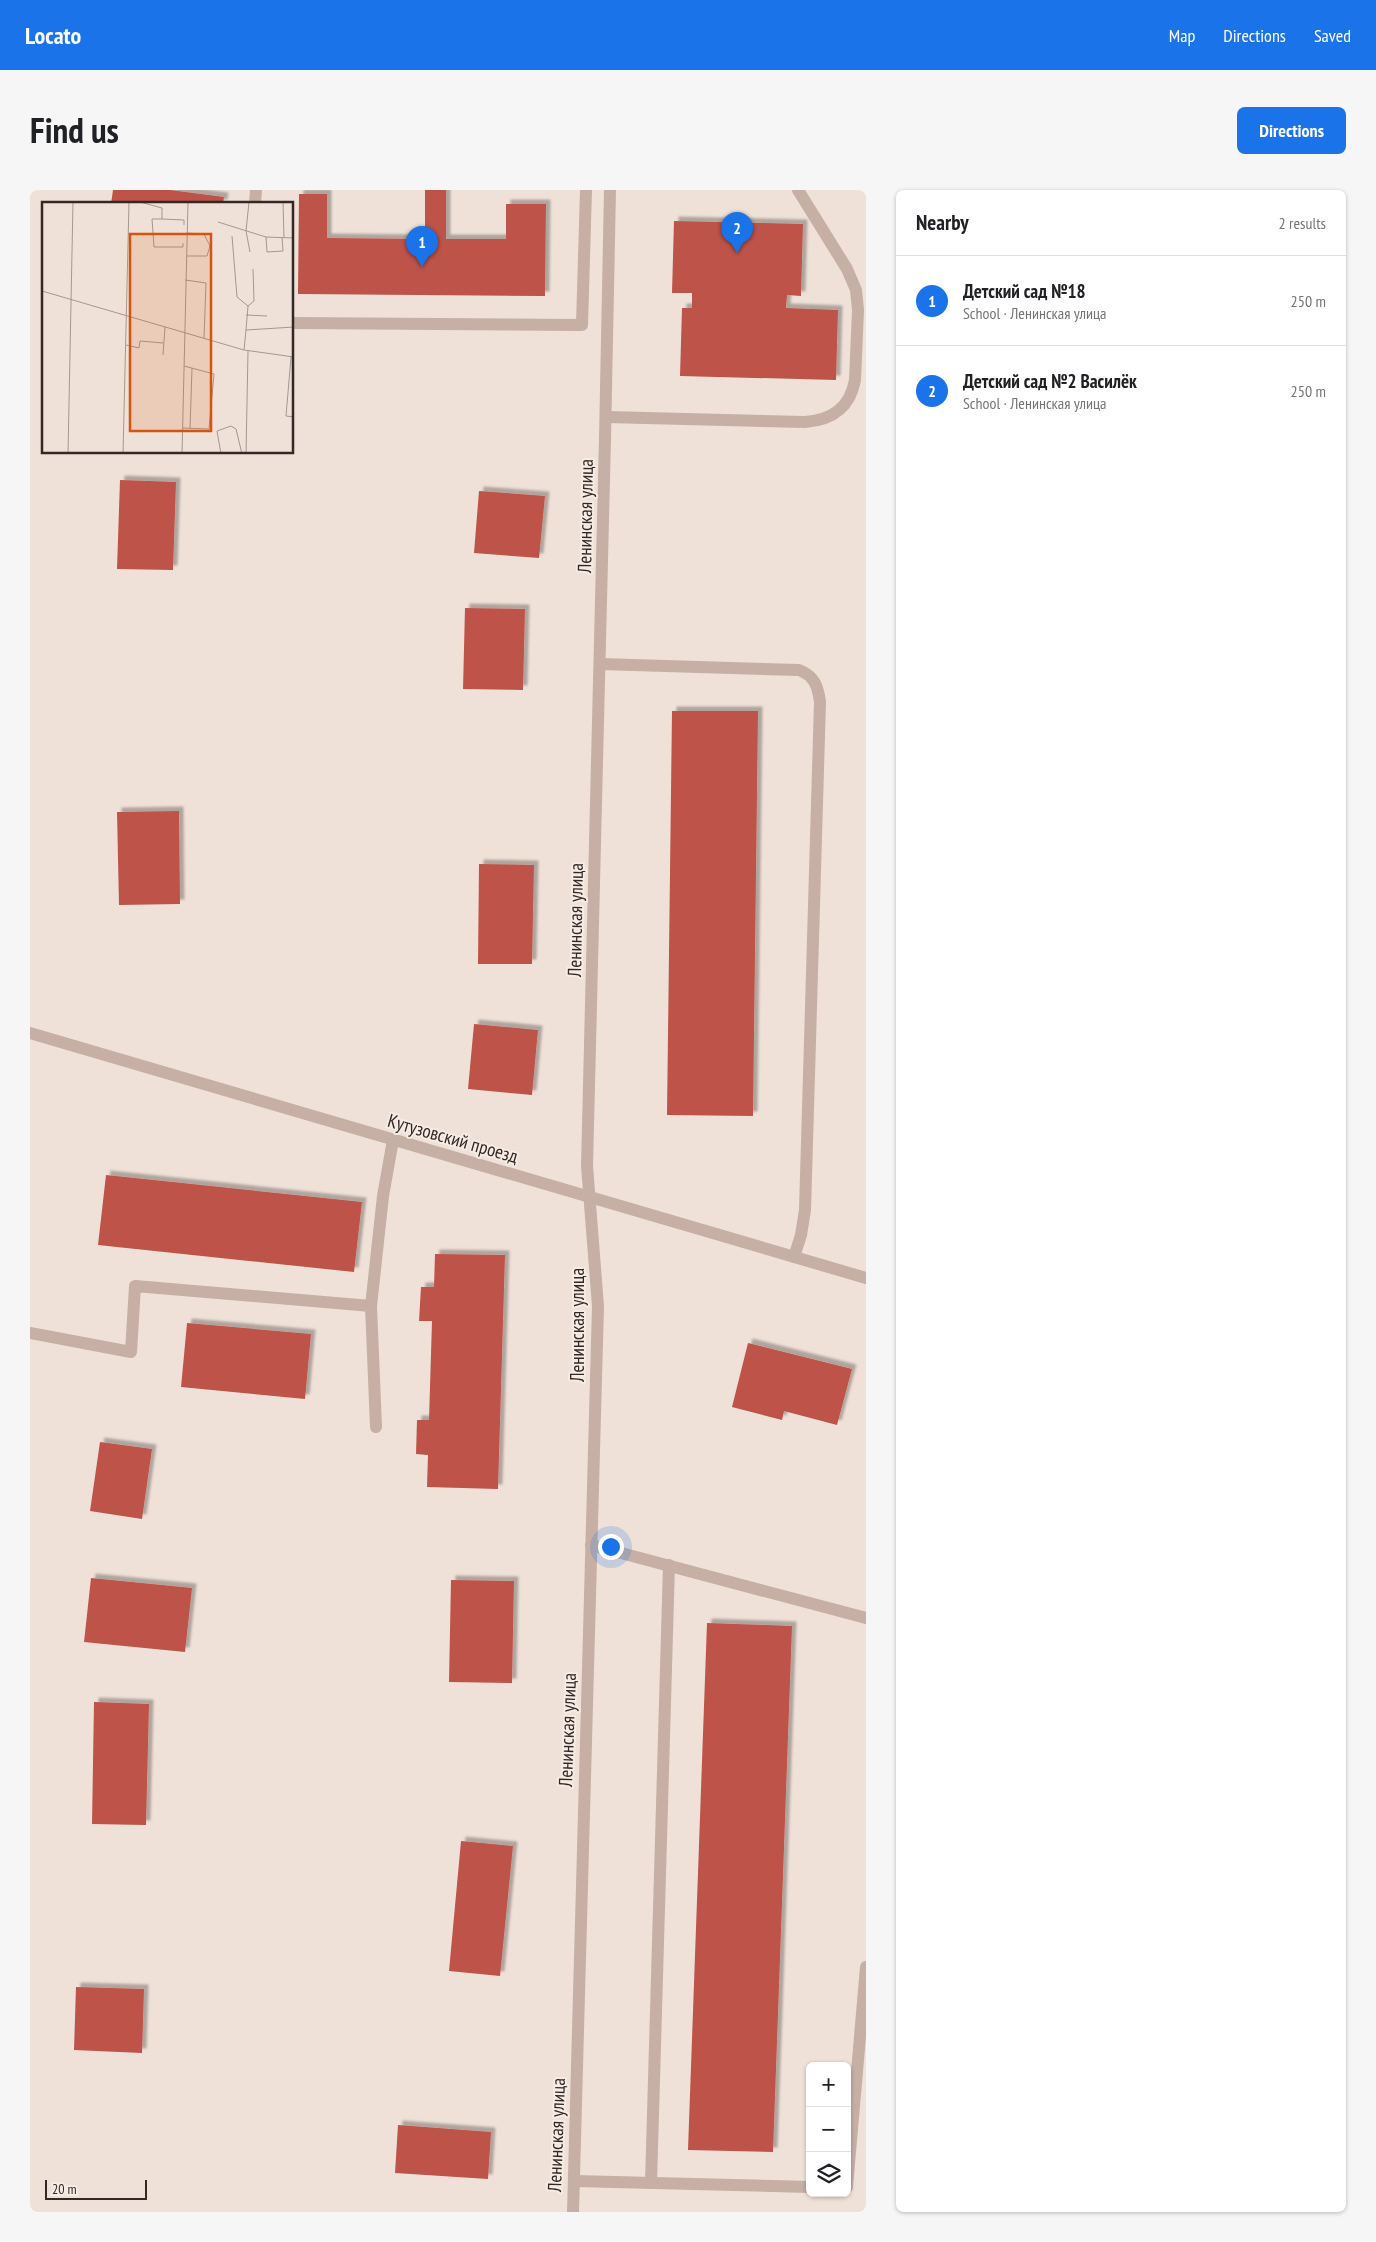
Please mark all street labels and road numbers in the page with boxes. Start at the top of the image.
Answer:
street label: Ленинская улица [572,459,598,574]
street label: Ленинская улица [562,863,588,978]
street label: Кутузовский проезд [385,1108,522,1168]
street label: Ленинская улица [565,1268,589,1383]
street label: Ленинская улица [553,1673,581,1788]
street label: Ленинская улица [542,2078,570,2193]

